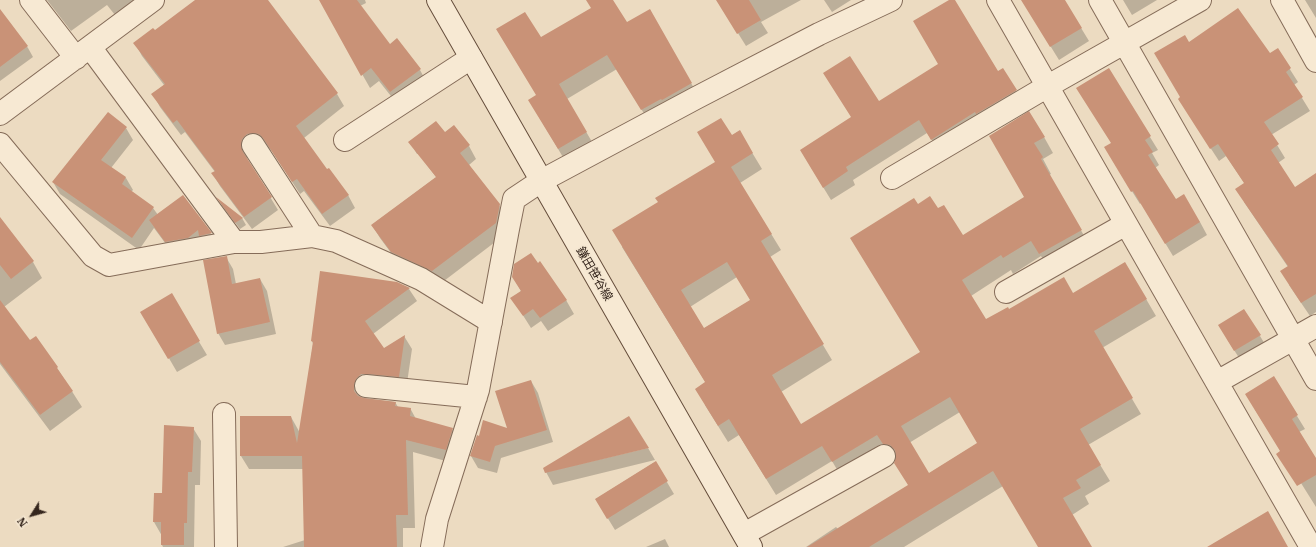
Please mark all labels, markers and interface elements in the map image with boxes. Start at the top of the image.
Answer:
street label: 鎌田笹谷線 [573,244,615,304]
north arrow [12,495,52,535]
text: N [14,515,31,530]

